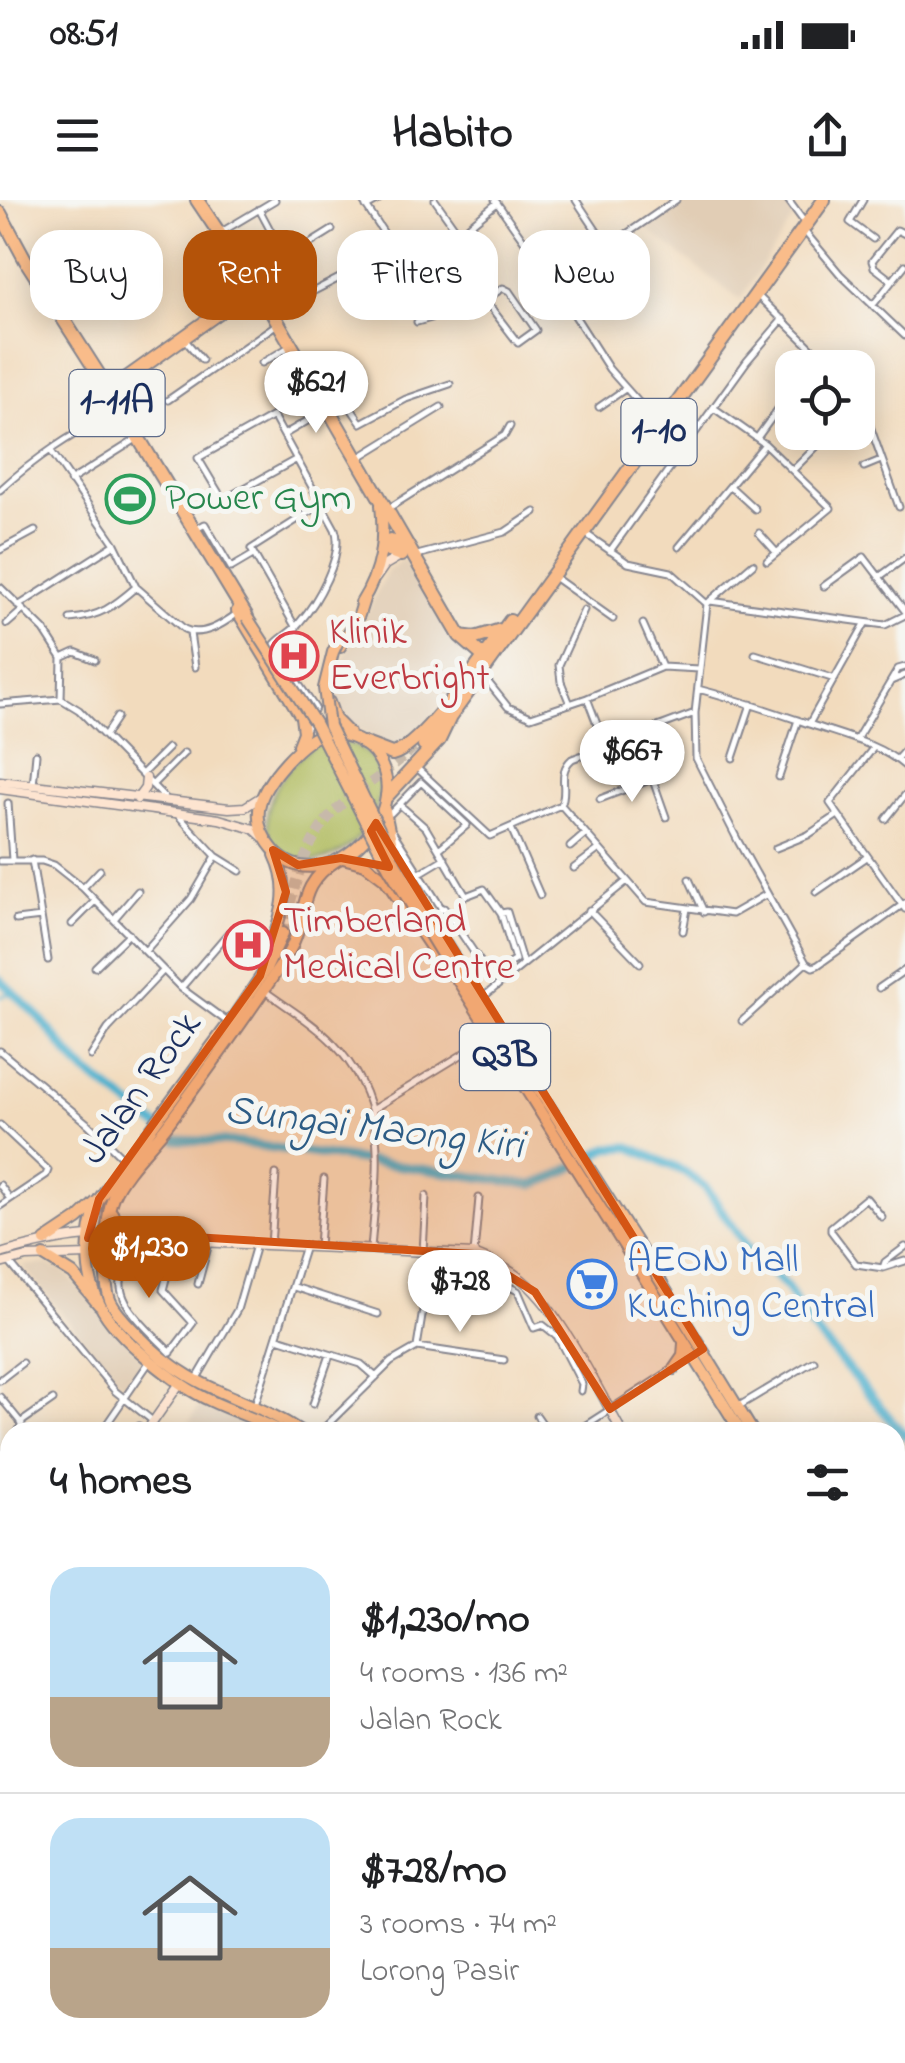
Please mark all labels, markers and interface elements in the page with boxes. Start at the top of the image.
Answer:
text: 08:51 [50,7,118,63]
text: Habito [392,102,513,168]
icon: menu [50,108,105,163]
icon: share [800,108,855,163]
chip: Buy [30,230,163,320]
chip: Rent [183,230,317,320]
chip: Filters [337,230,498,320]
chip: New [518,230,650,320]
map controls [775,350,875,450]
button: locate [775,350,875,450]
pin: $621 [257,351,375,436]
text: $621 [286,360,346,407]
road number: 1-11A [70,370,164,436]
road number: 1-10 [622,399,696,465]
place label: Power Gym [165,470,351,529]
sports icon: Power Gym [104,473,156,525]
place label: Klinik Everbright [329,604,490,709]
hospital icon: Klinik Everbright [268,630,320,682]
pin: $667 [573,720,691,805]
text: $667 [602,729,662,776]
place label: Timberland Medical Centre [283,893,514,998]
hospital icon: Timberland Medical Centre [222,919,274,971]
street label: Jalan Rock [66,1000,218,1178]
road number: Q3B [460,1024,550,1090]
water label: Sungai Maong Kiri [221,1080,530,1179]
pin: $1,230 [68,1216,230,1301]
text: $1,230 [110,1225,188,1272]
place label: AEON Mall Kuching Central [627,1232,875,1337]
pin: $728 [401,1250,519,1335]
supermarket icon: AEON Mall Kuching Central [566,1258,618,1310]
text: $728 [430,1259,490,1306]
text: 4 homes [50,1452,192,1513]
icon: filters [800,1455,855,1510]
text: $1,230/mo [360,1590,530,1651]
icon: home [130,1607,250,1727]
text: 4 rooms · 136 m² [360,1651,568,1698]
text: Jalan Rock [360,1698,502,1745]
text: $728/mo [360,1841,507,1902]
icon: home [130,1858,250,1978]
text: 3 rooms · 74 m² [360,1902,557,1949]
text: Lorong Pasir [360,1949,519,1996]

